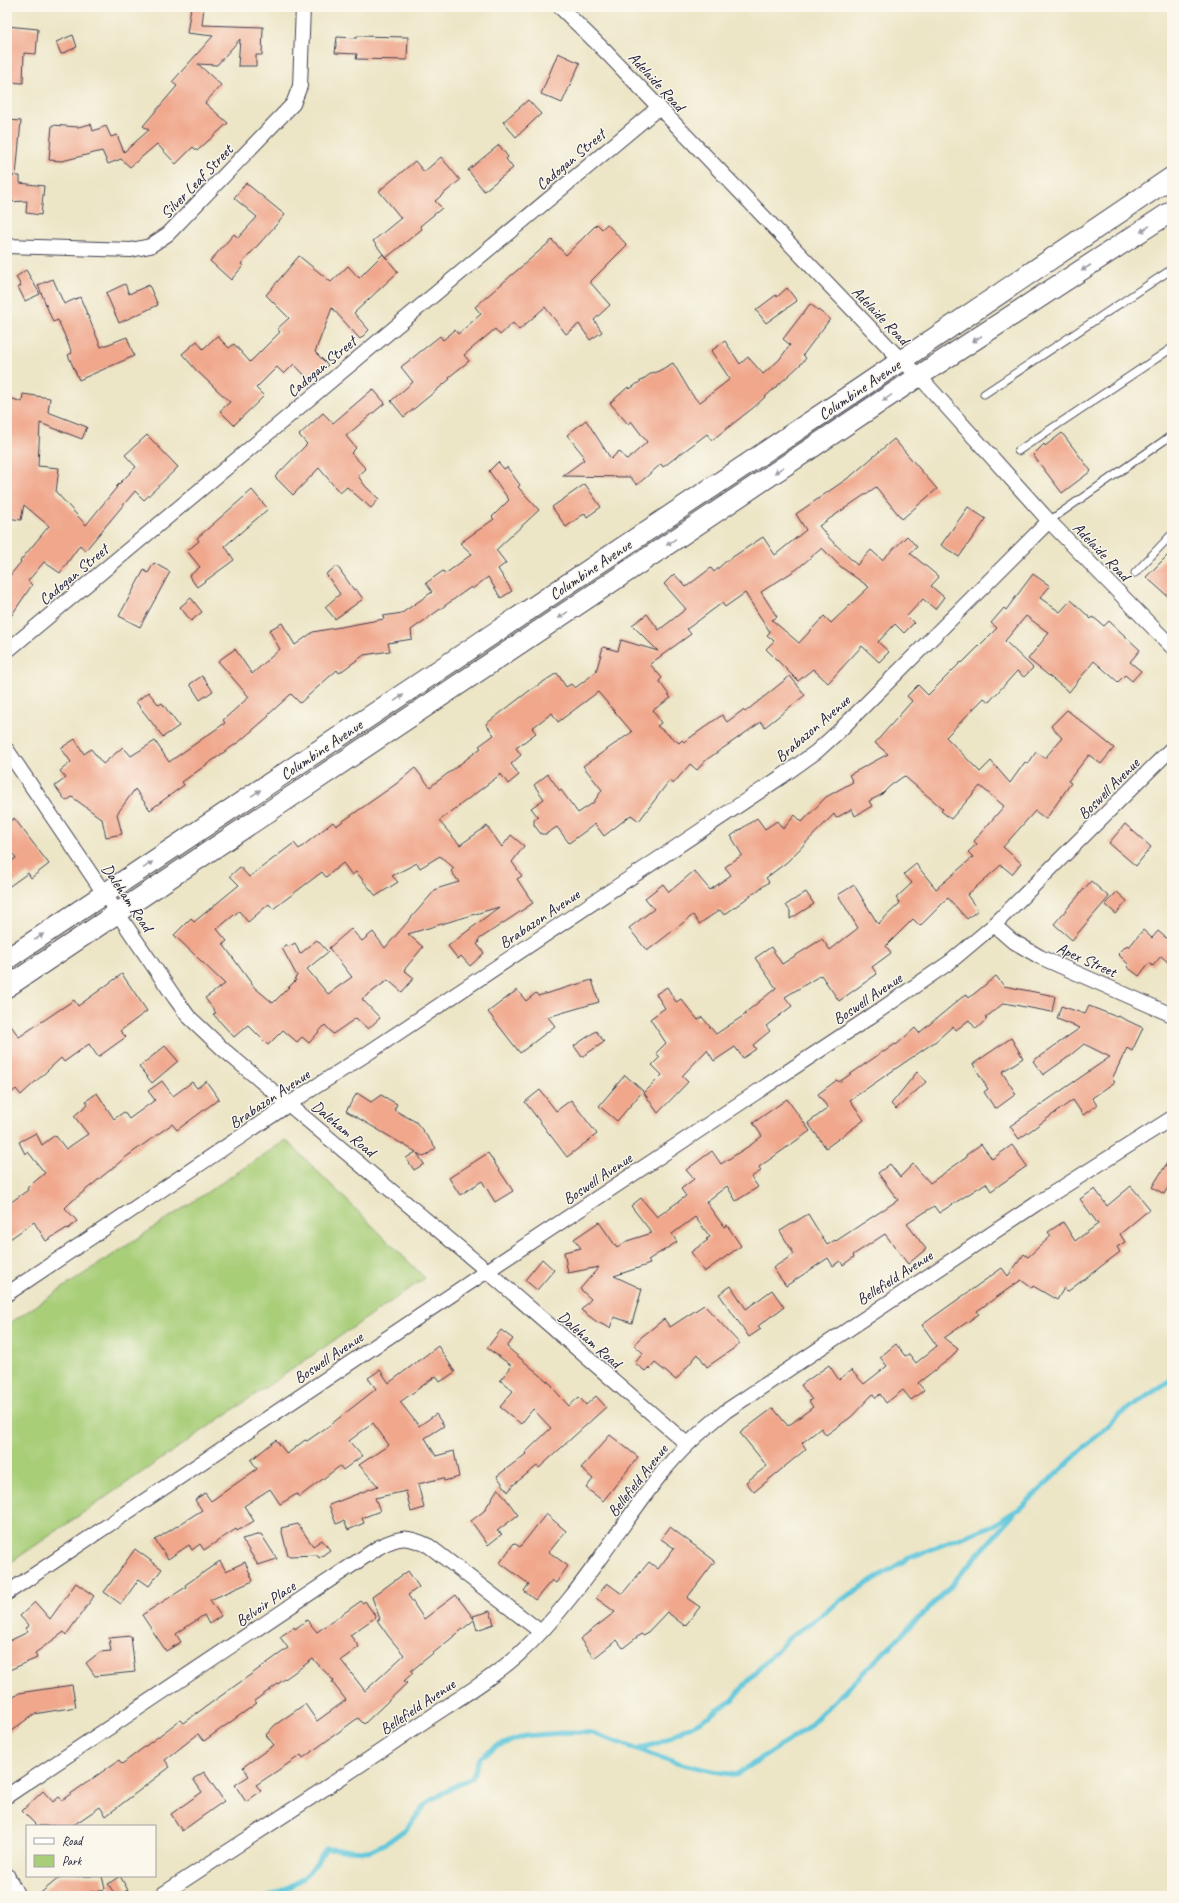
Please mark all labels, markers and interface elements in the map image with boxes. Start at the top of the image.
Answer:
street label: Adelaide Road [624,48,691,118]
street label: Cadogan Street [532,123,612,195]
street label: Silver Leaf Street [156,139,238,223]
one-way arrow [1139,225,1151,232]
one-way arrow [1081,264,1091,272]
street label: Adelaide Road [847,282,915,351]
street label: Cadogan Street [283,330,363,402]
one-way arrow [972,335,982,343]
street label: Columbine Avenue [815,354,906,425]
one-way arrow [882,394,892,402]
one-way arrow [774,466,784,474]
street label: Adelaide Road [1068,518,1136,587]
street label: Columbine Avenue [546,534,637,605]
street label: Cadogan Street [35,538,115,610]
one-way arrow [665,538,676,546]
one-way arrow [557,611,568,619]
street label: Brabazon Avenue [771,690,856,767]
one-way arrow [393,694,405,701]
street label: Columbine Avenue [277,714,368,785]
street label: Boswell Avenue [1074,752,1145,824]
one-way arrow [251,789,261,797]
street label: Daleham Road [97,860,159,938]
one-way arrow [142,862,154,869]
street label: Brabazon Avenue [495,884,585,953]
one-way arrow [34,934,45,941]
street label: Apex Street [1054,938,1121,983]
street label: Boswell Avenue [829,967,907,1029]
street label: Brabazon Avenue [225,1064,315,1133]
street label: Daleham Road [307,1096,382,1163]
street label: Boswell Avenue [559,1147,637,1209]
street label: Bellefield Avenue [853,1245,938,1310]
street label: Daleham Road [554,1307,627,1375]
street label: Boswell Avenue [290,1326,368,1388]
street label: Bellefield Avenue [603,1439,673,1521]
street label: Belvoir Place [232,1576,301,1631]
street label: Bellefield Avenue [376,1673,461,1739]
legend [26,1825,156,1877]
text: Road [62,1833,84,1849]
text: Park [62,1853,83,1869]

